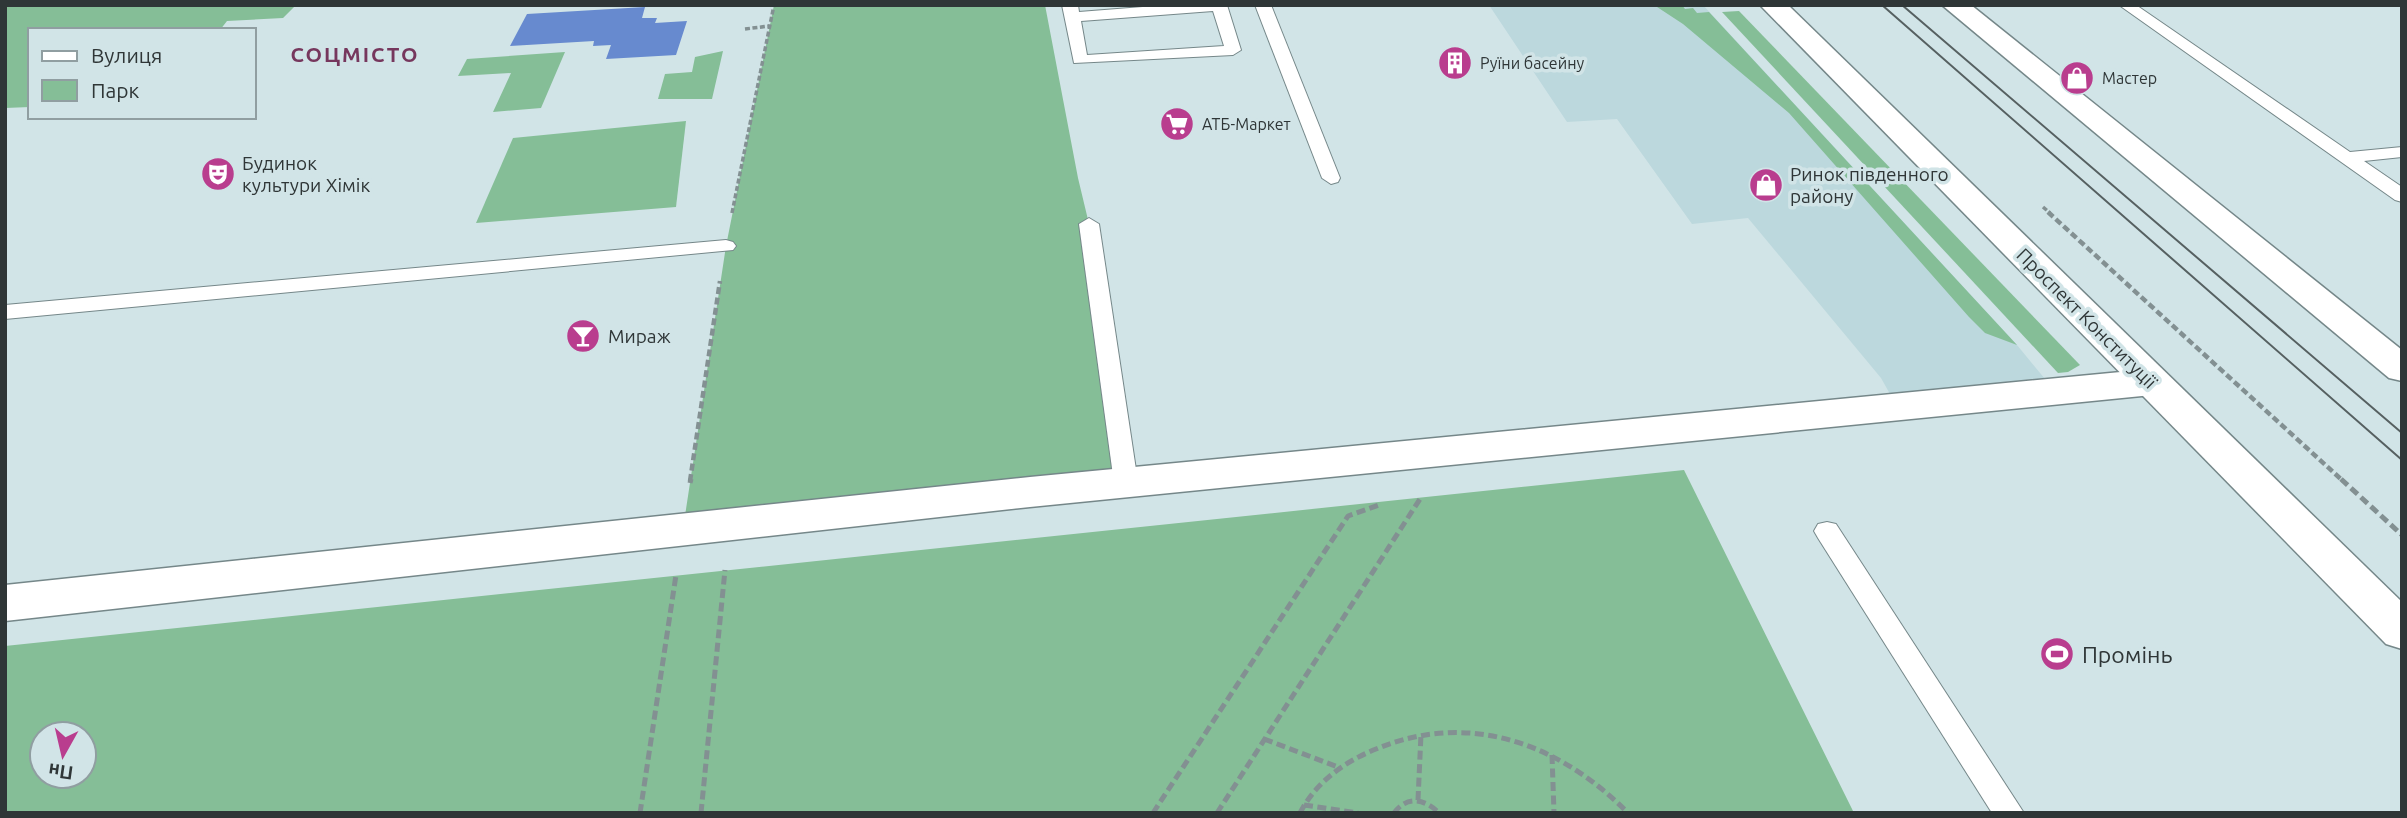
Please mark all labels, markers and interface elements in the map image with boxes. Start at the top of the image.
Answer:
legend [28,28,256,119]
district label: СОЦМІСТО [290,42,420,66]
text: Вулиця [91,43,162,67]
building icon: Руїни басейну [1436,44,1474,82]
place label: Руїни басейну [1480,54,1584,72]
shop icon: Мастер [2058,59,2096,97]
place label: Мастер [2102,69,2157,87]
text: Парк [91,78,140,102]
supermarket icon: АТБ-Маркет [1158,105,1196,143]
place label: АТБ-Маркет [1202,115,1291,133]
place label: Будинок культури Хімік [242,152,370,196]
theatre icon: Будинок культури Хімік [199,155,237,193]
place label: Ринок південного району [1790,163,1949,207]
shop icon: Ринок південного району [1747,166,1785,204]
street label: Проспект Конституції [2012,243,2162,393]
bar icon: Мираж [564,317,602,355]
place label: Мираж [608,325,671,347]
sports icon: Промінь [2038,635,2076,673]
place label: Промінь [2082,642,2173,667]
north arrow [28,720,98,790]
text: Пн [47,759,75,784]

